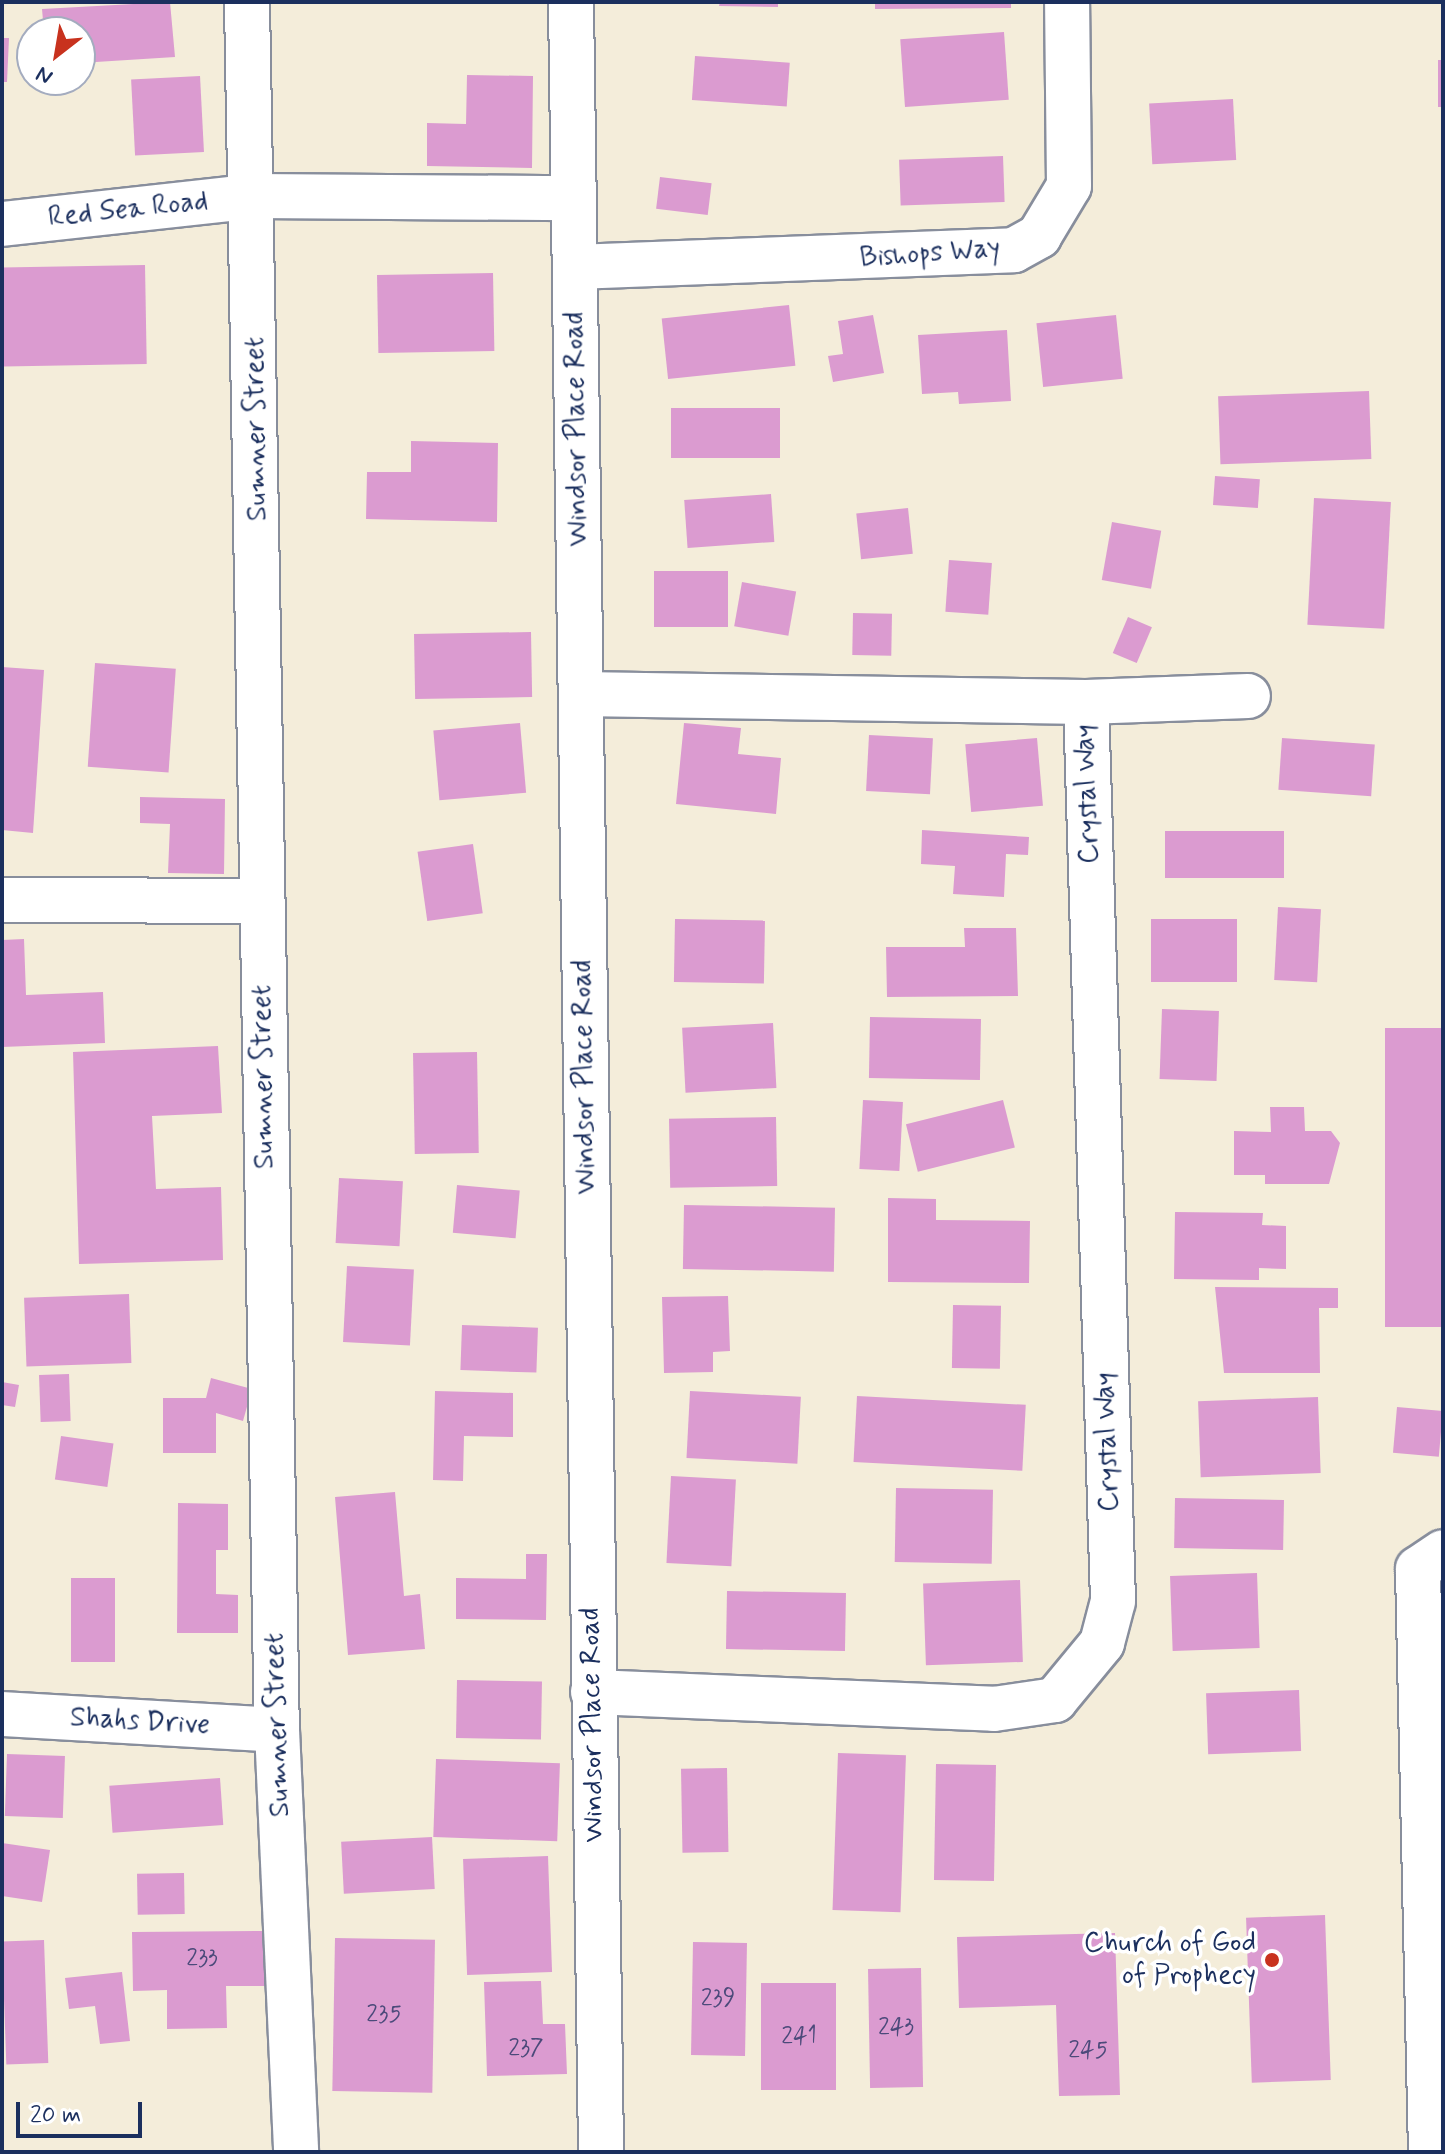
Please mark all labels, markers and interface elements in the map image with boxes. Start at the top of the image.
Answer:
north arrow [16,16,96,96]
text: N [31,59,58,91]
street label: Red Sea Road [48,185,208,235]
street label: Bishops Way [857,232,1003,276]
street label: Windsor Place Road [558,314,596,544]
street label: Sumner Street [239,334,275,524]
street label: Crystal Way [1069,720,1107,868]
street label: Windsor Place Road [566,962,604,1192]
street label: Sumner Street [246,982,282,1172]
street label: Crystal Way [1089,1368,1127,1516]
street label: Windsor Place Road [574,1610,612,1840]
street label: Sumner Street [258,1630,298,1820]
street label: Shahs Drive [70,1702,210,1742]
place label: Church of God of Prophecy [1084,1927,1256,1993]
house number: 233 [186,1945,218,1973]
marker: Church of God of Prophecy [1263,1951,1281,1969]
house number: 239 [701,1985,735,2013]
house number: 235 [366,2001,402,2029]
house number: 243 [878,2014,914,2042]
house number: 241 [781,2023,817,2051]
house number: 237 [508,2035,544,2063]
house number: 245 [1068,2037,1108,2065]
scale bar [20,2086,146,2136]
text: 20 m [30,2100,81,2131]

